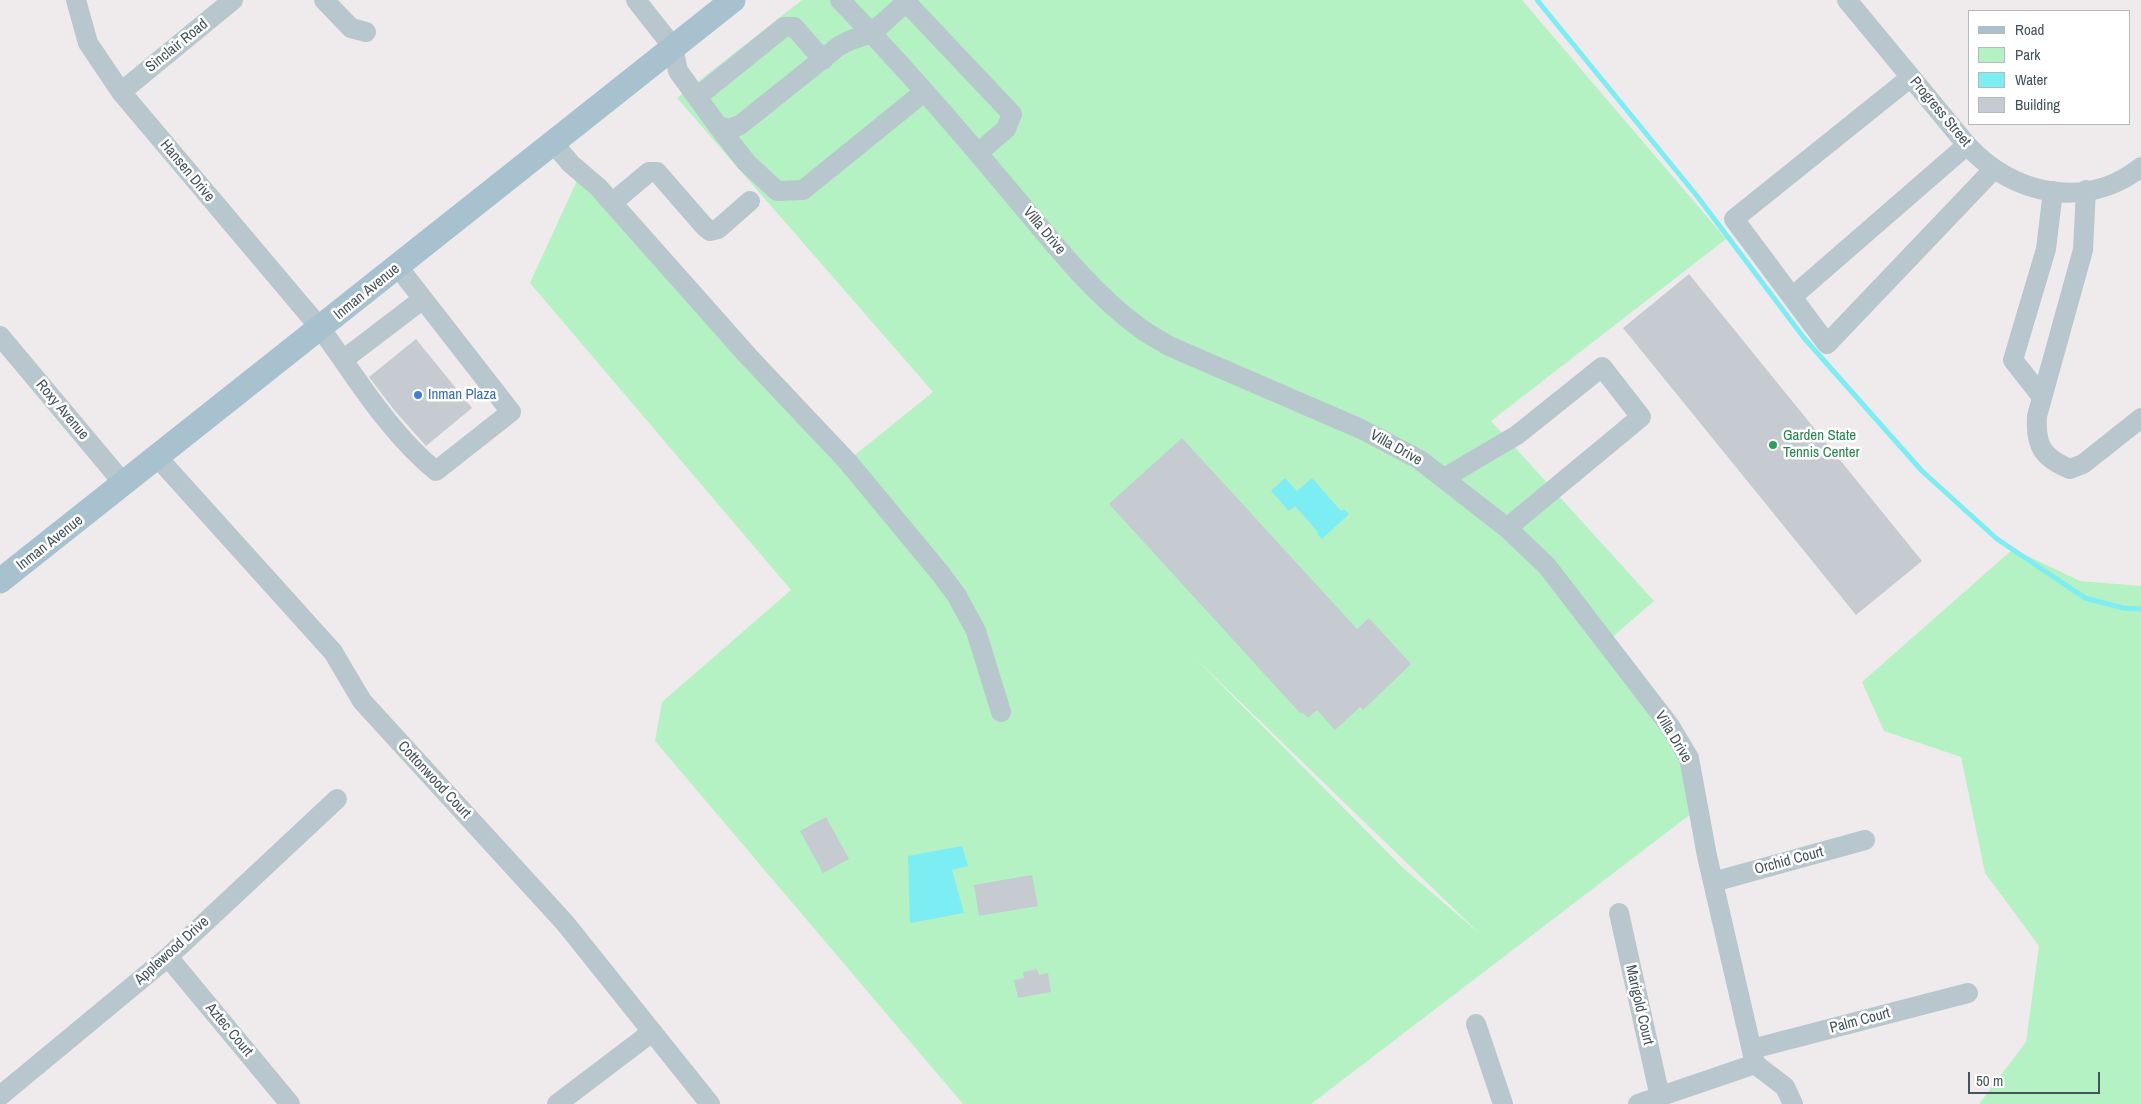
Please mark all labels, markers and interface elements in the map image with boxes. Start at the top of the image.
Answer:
legend [1968,10,2131,125]
street label: Sinclair Road [142,16,212,76]
text: Road [2015,19,2044,40]
text: Park [2015,44,2040,65]
text: Water [2015,69,2047,90]
street label: Progress Street [1906,73,1974,151]
text: Building [2015,94,2060,115]
street label: Hansen Drive [156,136,218,206]
street label: Villa Drive [1019,204,1069,258]
street label: Inman Avenue [331,260,403,324]
street label: Roxy Avenue [32,376,92,444]
place label: Inman Plaza [428,386,496,404]
marker: Inman Plaza [412,389,424,401]
street label: Villa Drive [1367,426,1425,470]
place label: Garden State Tennis Center [1783,427,1860,462]
marker: Garden State Tennis Center [1767,439,1779,451]
street label: Inman Avenue [13,512,87,574]
street label: Villa Drive [1651,708,1695,766]
street label: Cottonwood Court [394,738,474,822]
street label: Orchid Court [1753,843,1825,879]
street label: Applewood Drive [131,913,213,989]
street label: Marigold Court [1621,963,1657,1047]
street label: Aztec Court [201,1000,257,1060]
street label: Palm Court [1828,1004,1892,1038]
scale bar [1971,1062,2104,1094]
text: 50 m [1976,1070,2003,1091]

